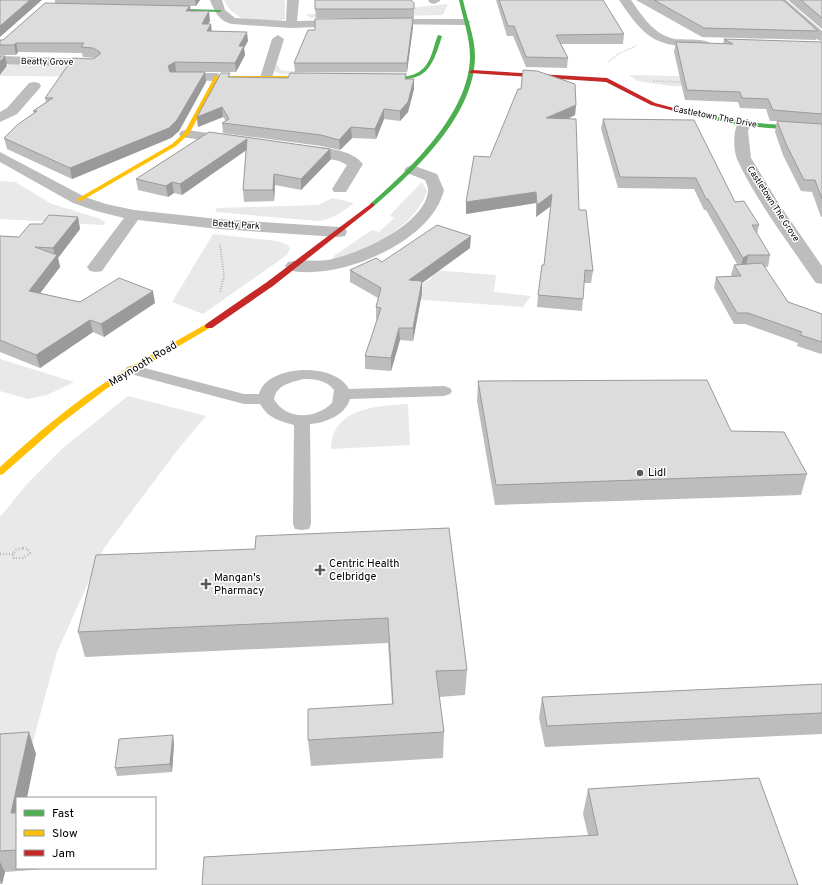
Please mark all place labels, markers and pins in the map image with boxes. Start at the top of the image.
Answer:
place label: Lidl [648,466,666,480]
marker: Lidl [635,468,645,478]
place label: Centric Health Celbridge [329,557,399,584]
marker: Centric Health Celbridge [314,564,326,576]
place label: Mangan's Pharmacy [214,571,264,598]
marker: Mangan's Pharmacy [201,579,211,589]

